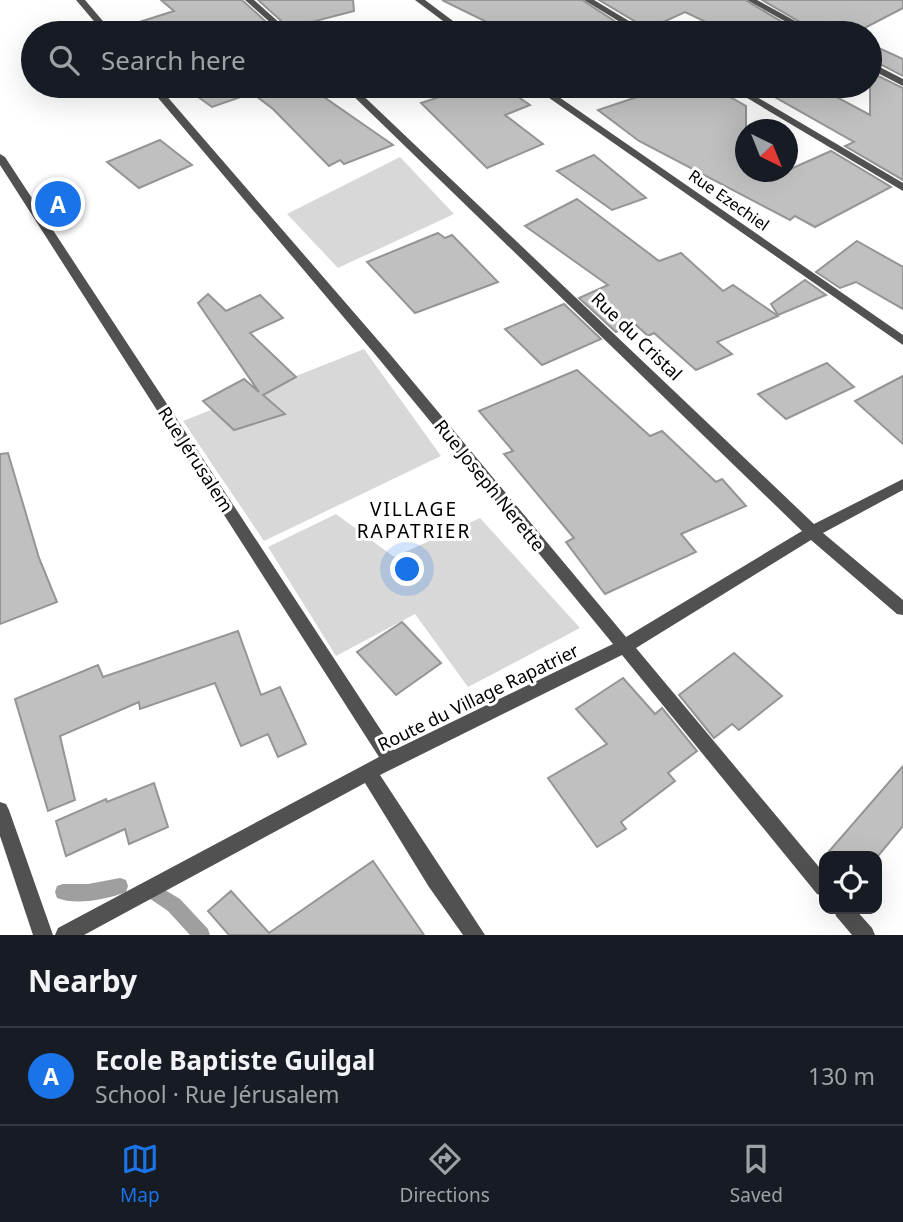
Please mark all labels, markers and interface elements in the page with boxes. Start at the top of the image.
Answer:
search box [21,21,882,98]
icon: search [45,41,83,79]
text: Search here [101,42,246,78]
north arrow [735,119,798,182]
street label: Rue Ezechiel [684,164,774,236]
pin: A [35,178,81,230]
street label: Rue du Cristal [586,287,688,385]
street label: Rue Jérusalem [153,402,239,516]
street label: Rue Joseph Nerette [429,414,551,556]
district label: VILLAGE RAPATRIER [357,496,471,544]
your location [390,552,424,586]
street label: Route du Village Rapatrier [374,638,583,756]
map controls [819,851,882,914]
button: locate [819,851,882,914]
text: Nearby [28,960,137,1001]
text: Ecole Baptiste Guilgal [95,1042,375,1078]
text: A [43,1060,59,1092]
text: 130 m [808,1060,875,1092]
text: School · Rue Jérusalem [95,1078,340,1110]
tab: Map [120,1140,160,1208]
tab: Directions [400,1140,490,1208]
tab: Saved [730,1140,783,1208]

